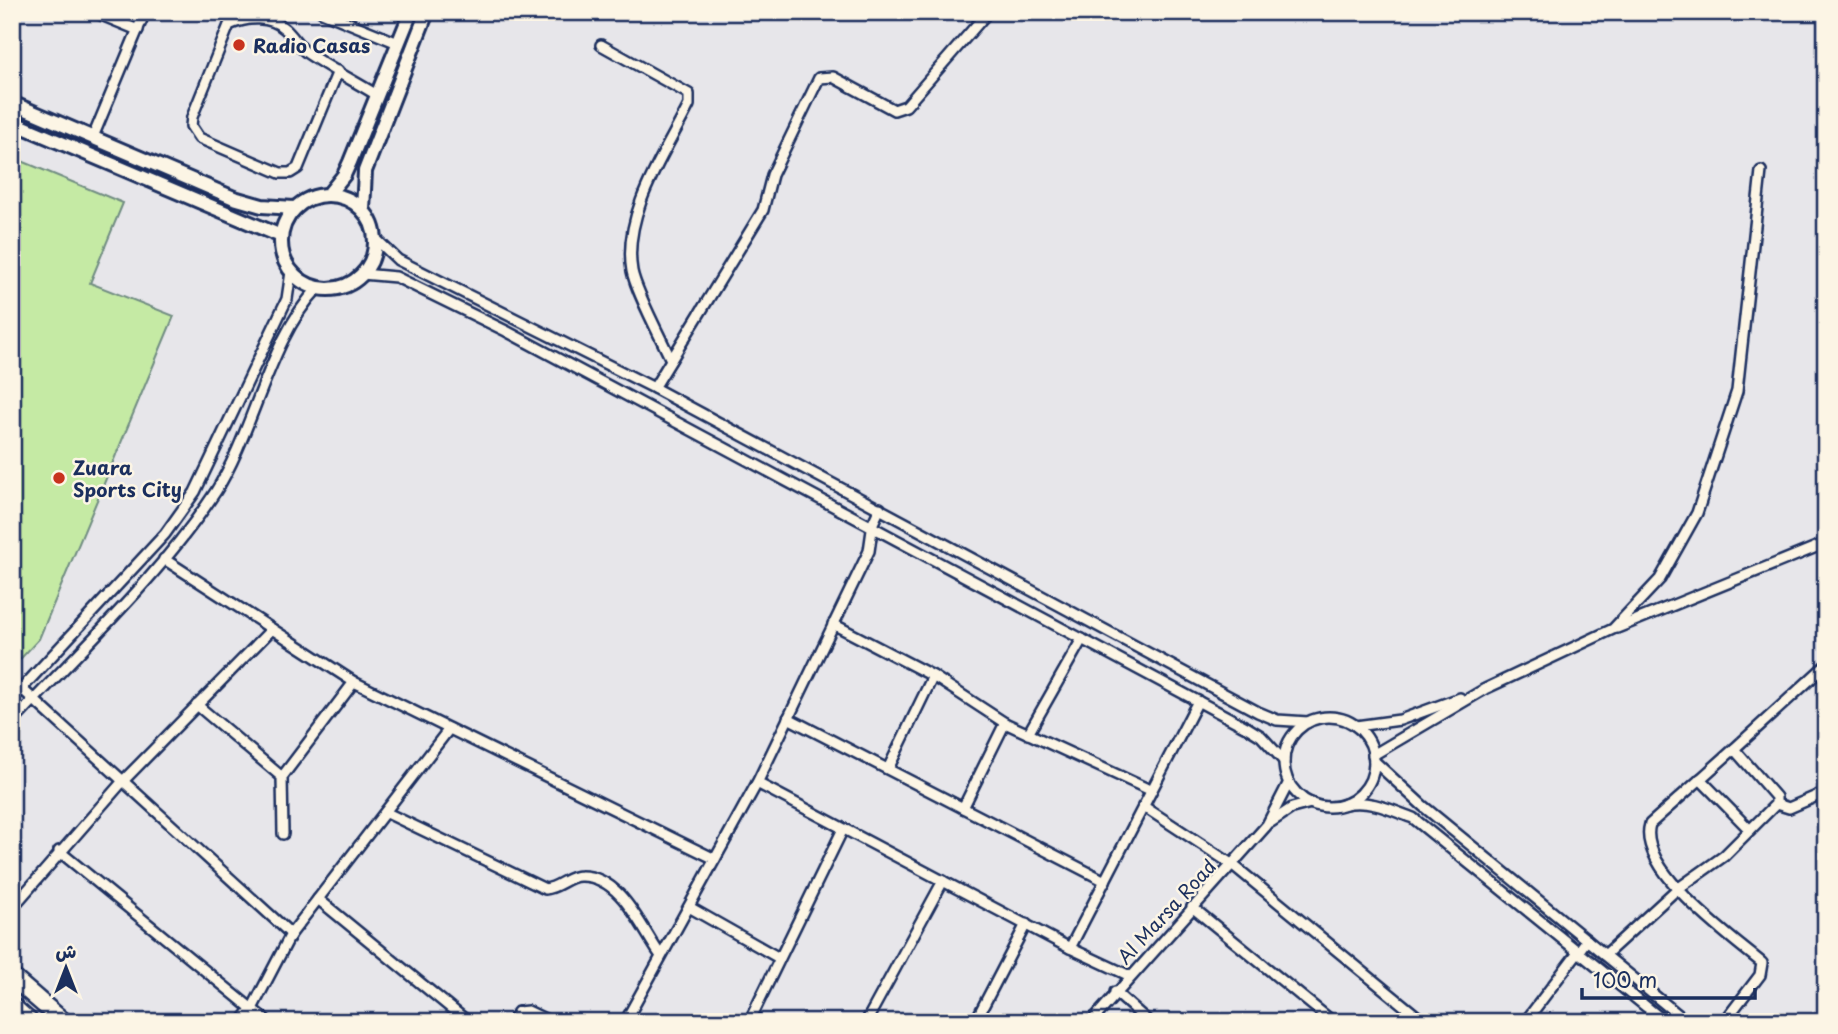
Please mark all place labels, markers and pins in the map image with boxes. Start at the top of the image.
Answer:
place label: Radio Casas [253,31,370,59]
marker: Radio Casas [231,37,247,53]
place label: Zuara Sports City [73,453,182,503]
marker: Zuara Sports City [51,470,67,486]

